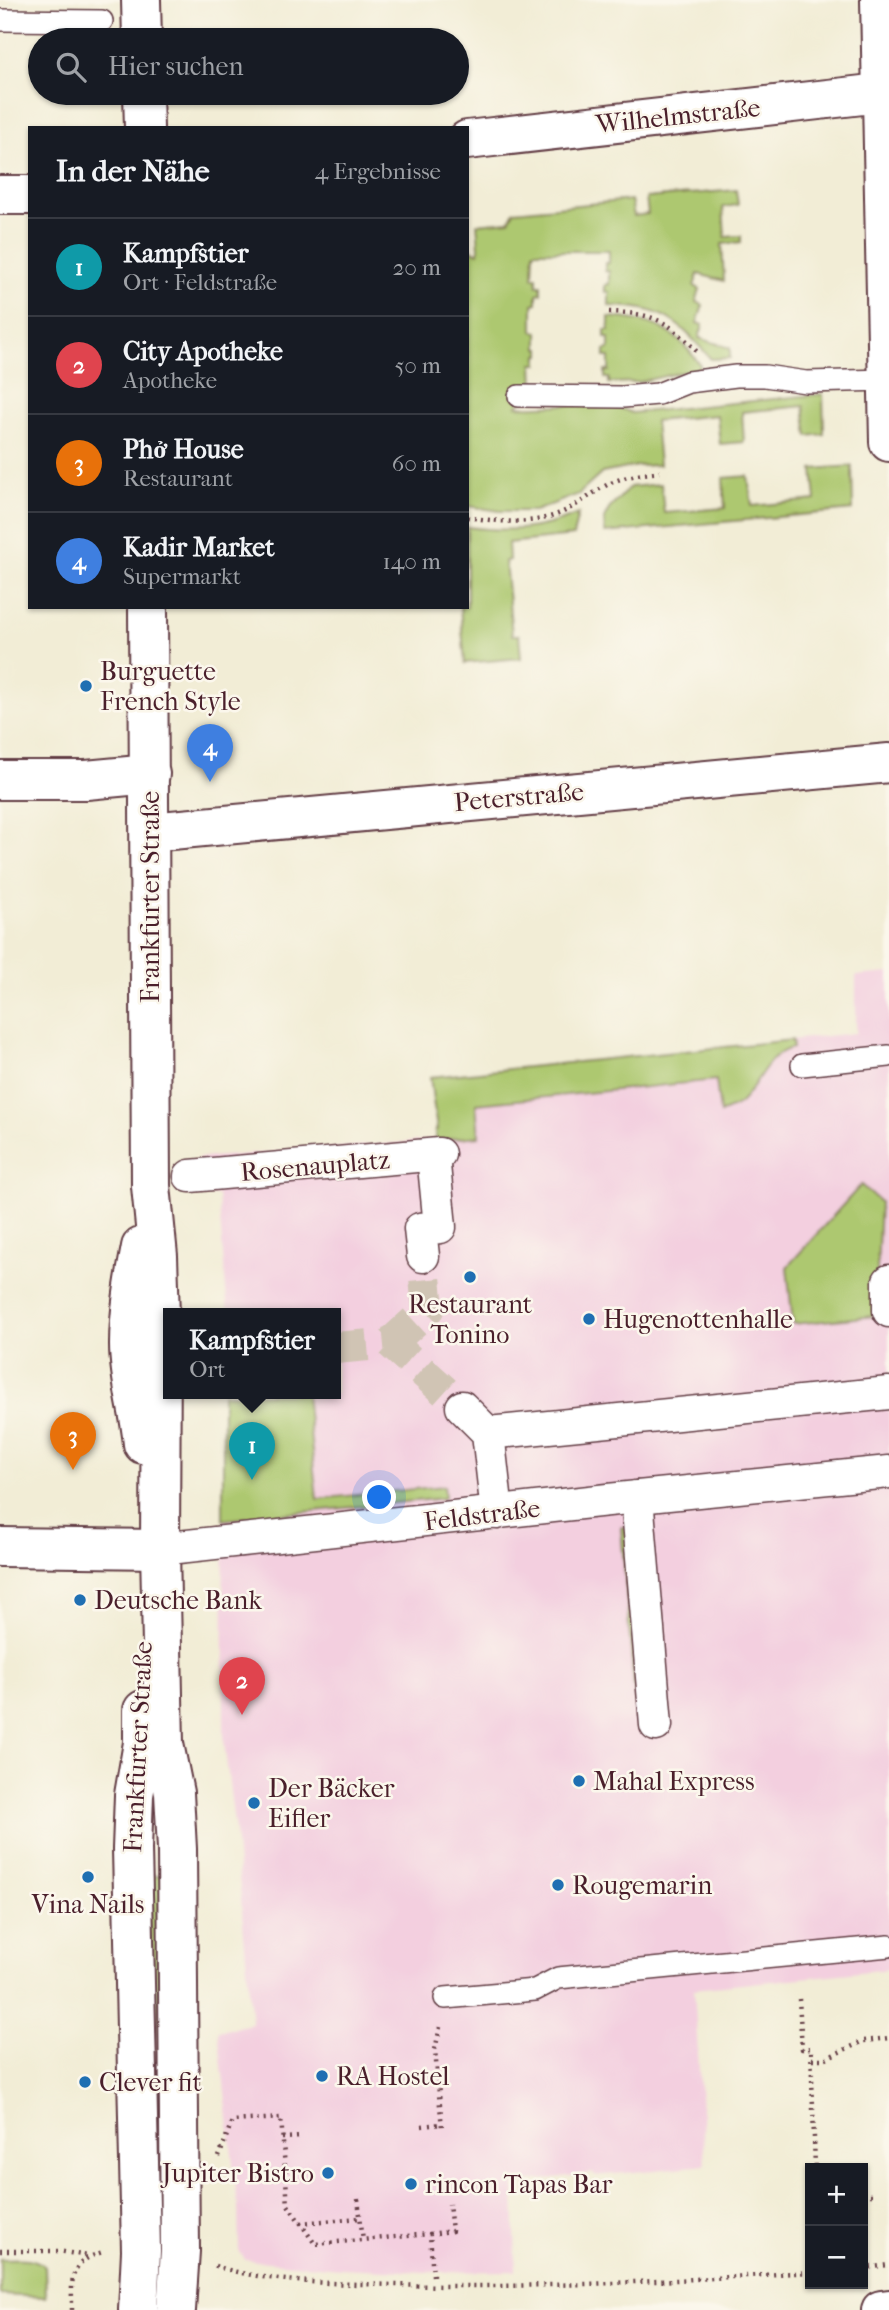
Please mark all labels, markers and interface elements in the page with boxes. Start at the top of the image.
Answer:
search box [28,28,469,105]
icon: search [52,48,90,86]
text: Hier suchen [108,51,244,82]
street label: Wilhelmstraße [593,92,762,140]
text: In der Nähe [56,154,210,189]
text: 4 Ergebnisse [315,158,441,185]
text: Kampfstier [123,238,249,269]
text: 1 [75,254,83,281]
text: 20 m [392,254,441,281]
text: Ort · Feldstraße [123,269,277,296]
text: City Apotheke [123,336,283,367]
text: 2 [73,352,85,379]
text: 50 m [394,352,441,379]
text: Apotheke [123,367,217,394]
text: Phở House [123,434,244,465]
text: 3 [74,450,84,477]
text: 60 m [392,450,441,477]
text: Restaurant [123,465,233,492]
text: Kadir Market [123,532,274,563]
text: 4 [72,548,86,575]
text: 140 m [382,548,441,575]
text: Supermarkt [123,563,241,590]
place label: Burguette French Style [100,656,241,717]
marker: Burguette French Style [78,678,94,694]
pin: 4 [187,724,233,782]
street label: Peterstraße [453,776,585,818]
street label: Frankfurter Straße [135,791,166,1003]
street label: Rosenauplatz [239,1144,391,1188]
marker: Restaurant Tonino [462,1269,478,1285]
place label: Restaurant Tonino [408,1289,533,1350]
place label: Hugenottenhalle [603,1304,793,1335]
popup [163,1308,341,1399]
marker: Hugenottenhalle [581,1311,597,1327]
text: Kampfstier [189,1325,315,1356]
text: Ort [189,1356,226,1383]
pin: 3 [50,1412,96,1470]
pin: 1 [229,1422,275,1480]
your location [362,1480,396,1514]
street label: Feldstraße [422,1492,542,1538]
place label: Deutsche Bank [94,1585,262,1616]
marker: Deutsche Bank [72,1592,88,1608]
street label: Frankfurter Straße [117,1640,159,1854]
pin: 2 [219,1657,265,1715]
place label: Mahal Express [593,1766,755,1797]
place label: Der Bäcker Eifler [268,1773,395,1834]
marker: Mahal Express [571,1773,587,1789]
marker: Der Bäcker Eifler [246,1795,262,1811]
marker: Vina Nails [80,1869,96,1885]
place label: Rougemarin [572,1870,712,1901]
marker: Rougemarin [550,1877,566,1893]
place label: Vina Nails [31,1889,144,1920]
place label: RA Hostel [336,2061,450,2092]
place label: Clever fit [99,2067,203,2098]
marker: RA Hostel [314,2068,330,2084]
marker: Clever fit [77,2074,93,2090]
place label: Jupiter Bistro [160,2158,314,2189]
map controls [805,2163,868,2289]
button: + [805,2163,868,2226]
marker: Jupiter Bistro [320,2165,336,2181]
place label: rincon Tapas Bar [425,2169,612,2200]
marker: rincon Tapas Bar [403,2176,419,2192]
button: − [805,2226,868,2289]

